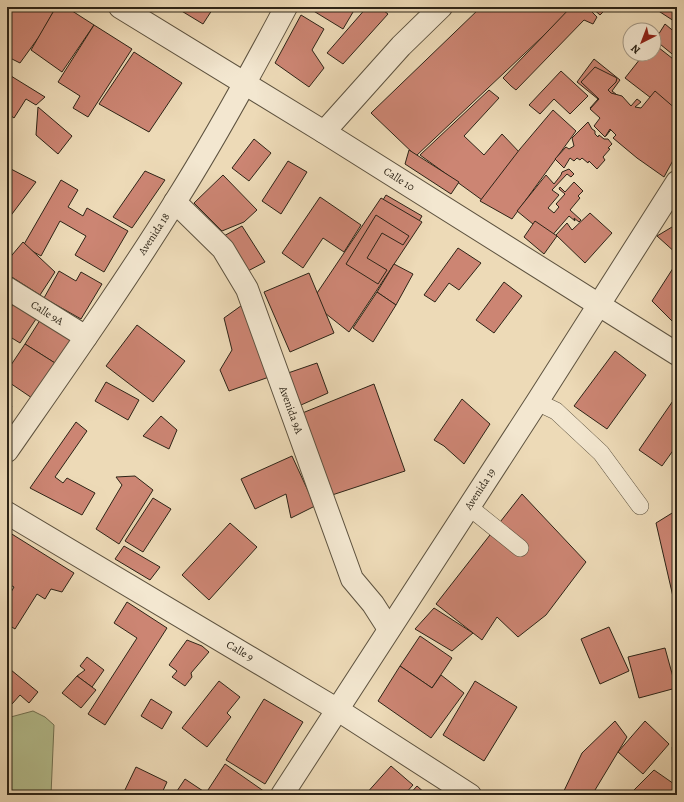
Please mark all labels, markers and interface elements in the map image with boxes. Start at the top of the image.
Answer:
north arrow [622,22,662,62]
text: N [628,41,644,57]
street label: Calle 10 [381,164,418,194]
street label: Avenida 18 [134,210,173,259]
street label: Calle 9A [28,297,67,329]
street label: Avenida 9A [275,383,307,436]
street label: Avenida 19 [460,465,499,514]
street label: Calle 9 [223,637,257,665]

